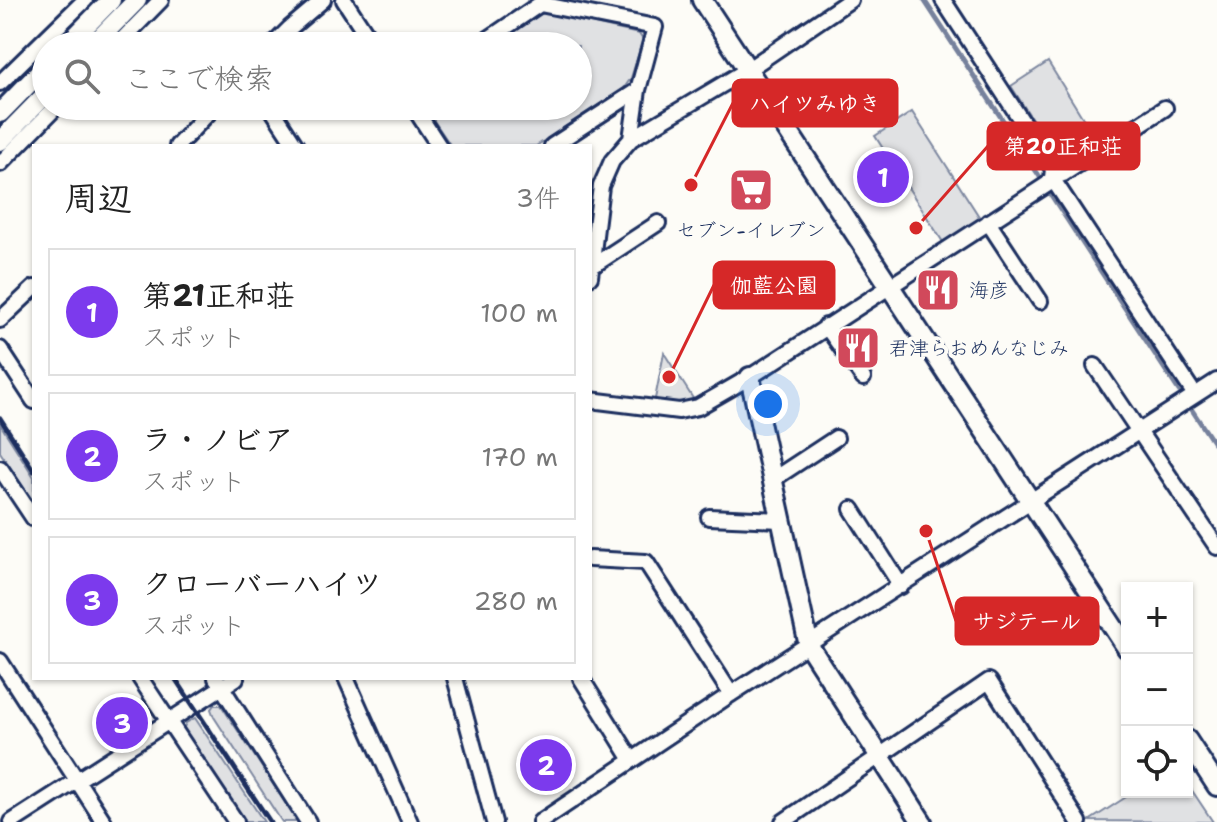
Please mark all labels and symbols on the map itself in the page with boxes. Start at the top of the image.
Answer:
callout: ハイツみゆき [733,80,897,126]
text: ハイツみゆき [749,89,881,118]
callout: 第20正和荘 [988,123,1139,169]
text: 第20正和荘 [1004,132,1122,161]
pin: 1 [857,147,909,207]
supermarket icon: セブン-イレブン [727,166,775,214]
place label: セブン-イレブン [676,217,826,243]
callout: 伽藍公園 [714,262,834,308]
restaurant icon: 海彦 [914,266,962,314]
text: 伽藍公園 [730,271,818,300]
place label: 海彦 [969,277,1009,303]
restaurant icon: 君津らおめんなじみ [834,324,882,372]
place label: 君津らおめんなじみ [889,335,1069,361]
your location [748,384,788,424]
callout: サジテール [956,598,1098,644]
text: サジテール [972,607,1082,636]
pin: 3 [96,693,148,753]
pin: 2 [520,735,572,795]

